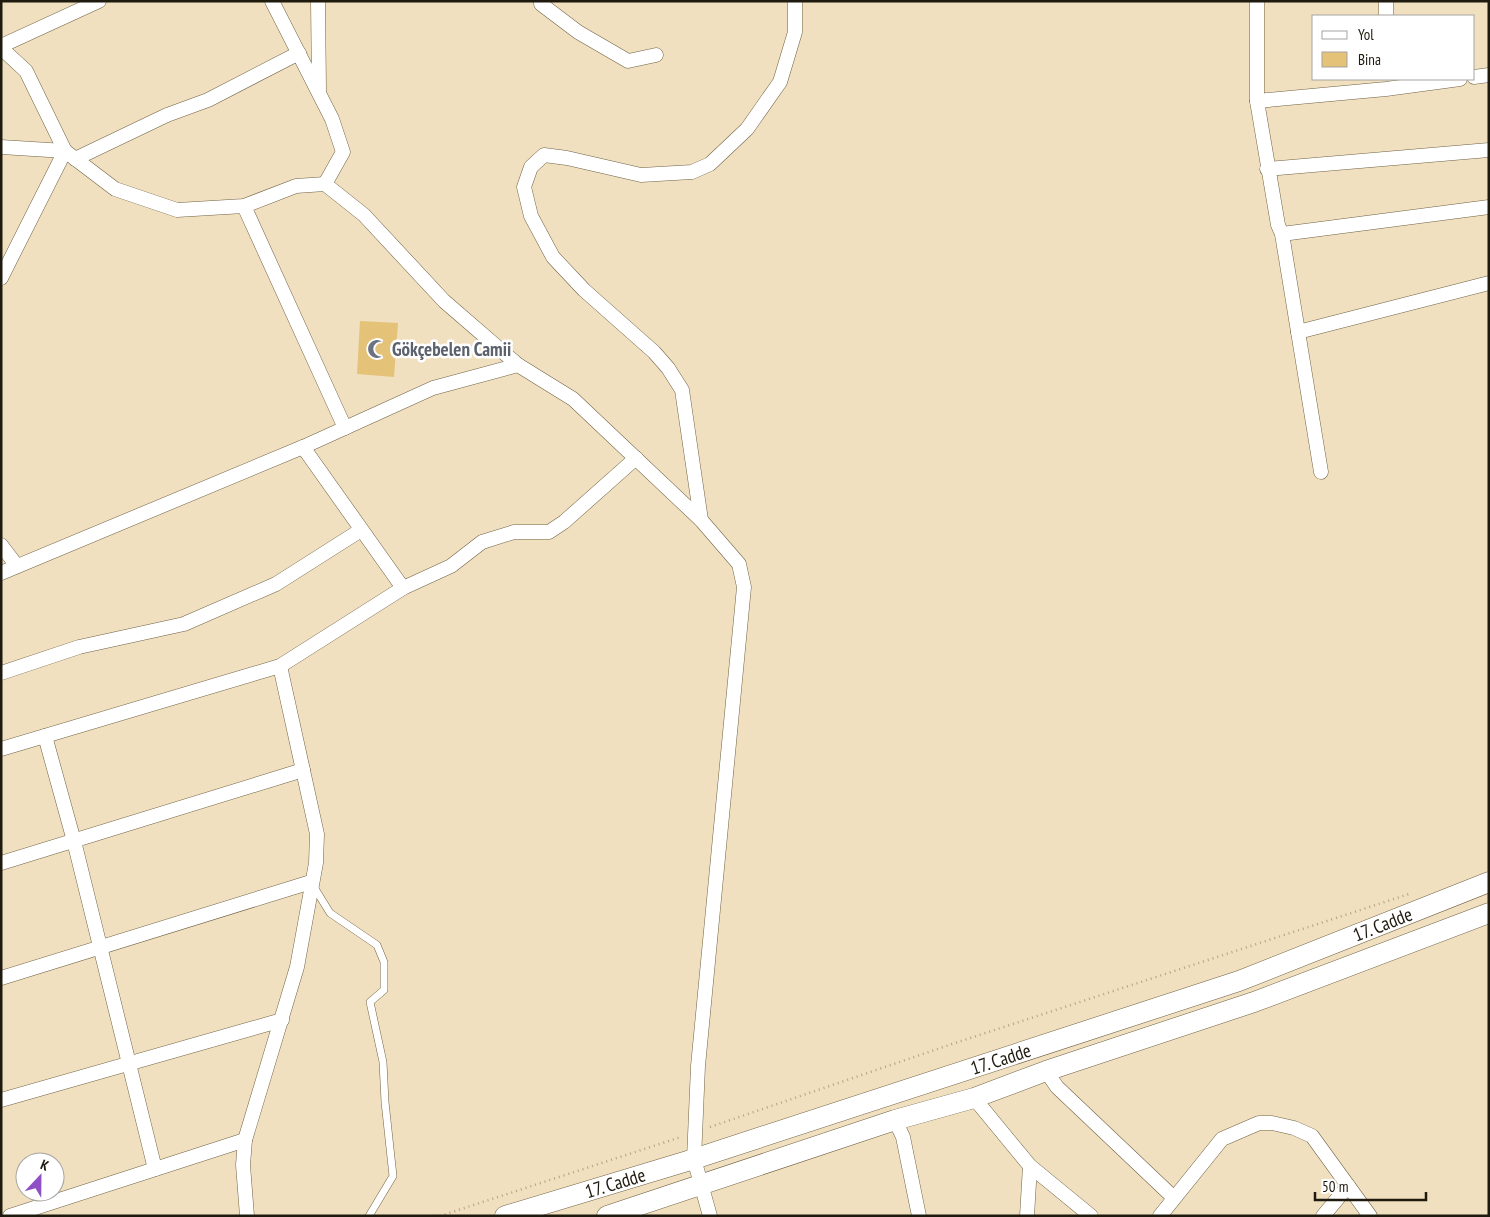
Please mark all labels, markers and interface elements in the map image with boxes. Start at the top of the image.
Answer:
legend [1312,15,1475,80]
text: Yol [1358,25,1374,44]
text: Bina [1358,50,1381,69]
place label: Gökçebelen Camii [392,337,511,361]
mosque icon: Gökçebelen Camii [366,338,388,360]
street label: 17. Cadde [1349,902,1416,947]
street label: 17. Cadde [967,1038,1034,1080]
north arrow [15,1152,65,1202]
text: K [38,1155,52,1175]
street label: 17. Cadde [582,1162,648,1203]
scale bar [1315,1170,1426,1202]
text: 50 m [1322,1177,1348,1196]

